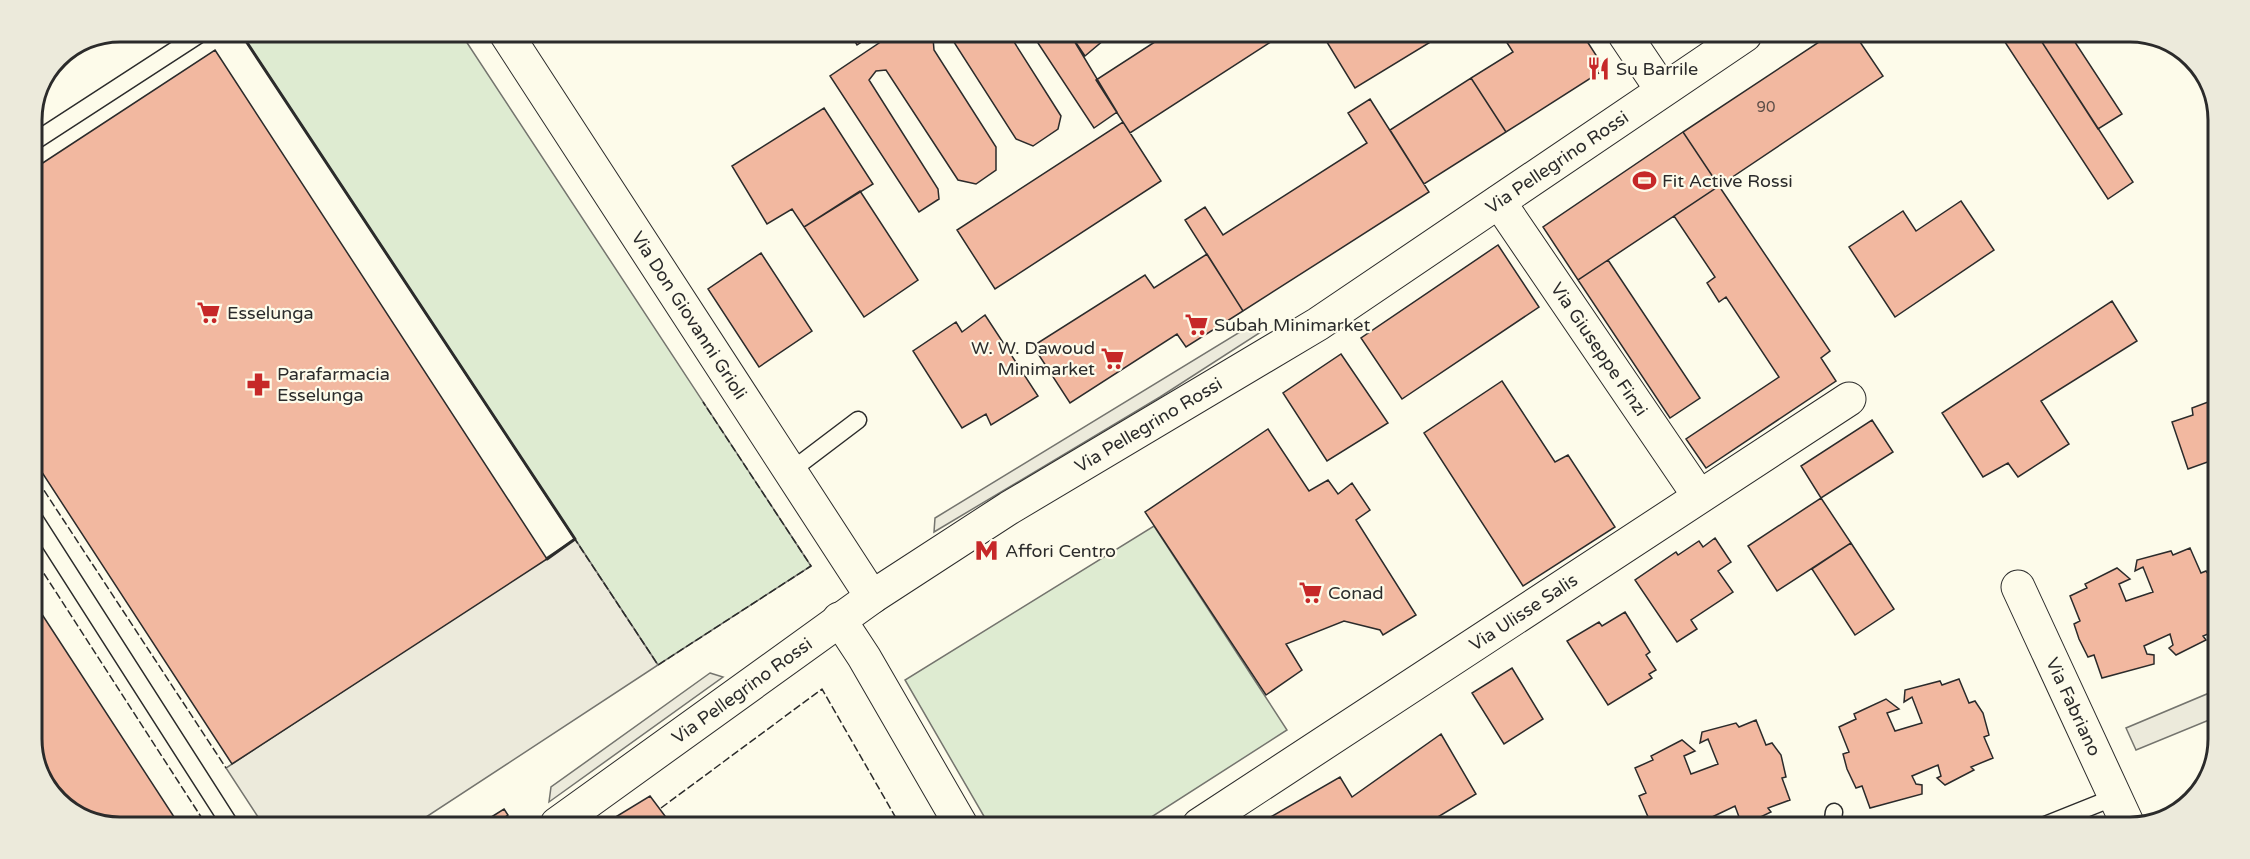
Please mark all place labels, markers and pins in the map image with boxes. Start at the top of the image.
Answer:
restaurant icon: Su Barrile [1585,56,1611,82]
place label: Su Barrile [1616,58,1698,80]
sports icon: Fit Active Rossi [1631,168,1657,194]
place label: Fit Active Rossi [1662,170,1793,192]
supermarket icon: Esselunga [196,300,222,326]
place label: Esselunga [227,302,314,324]
supermarket icon: Subah Minimarket [1183,312,1209,338]
place label: Subah Minimarket [1214,314,1371,336]
place label: W. W. Dawoud Minimarket [971,337,1095,380]
supermarket icon: W. W. Dawoud Minimarket [1100,345,1126,371]
place label: Parafarmacia Esselunga [277,363,390,406]
pharmacy icon: Parafarmacia Esselunga [246,371,272,397]
metro station icon: Affori Centro [974,538,1000,564]
place label: Affori Centro [1005,540,1116,562]
supermarket icon: Conad [1297,580,1323,606]
place label: Conad [1328,582,1384,604]

